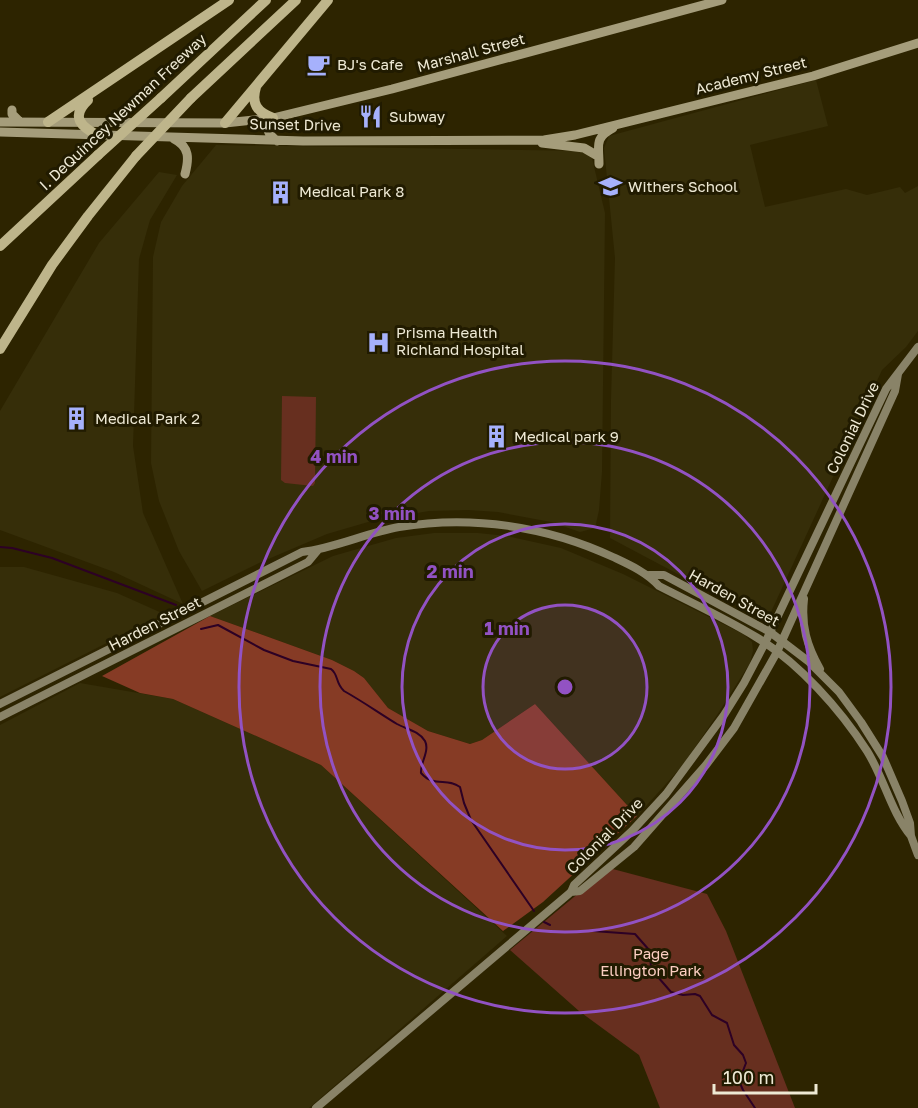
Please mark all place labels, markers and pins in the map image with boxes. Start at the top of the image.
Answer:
cafe icon: BJ's Cafe [306,52,332,78]
place label: BJ's Cafe [337,55,403,73]
restaurant icon: Subway [358,104,384,130]
place label: Subway [389,107,446,125]
school or university icon: Withers School [597,174,623,200]
place label: Withers School [628,177,738,195]
building icon: Medical Park 8 [268,179,294,205]
place label: Medical Park 8 [299,182,404,200]
place label: Prisma Health Richland Hospital [396,323,524,358]
hospital icon: Prisma Health Richland Hospital [365,329,391,355]
building icon: Medical Park 2 [64,406,90,432]
place label: Medical Park 2 [95,409,200,427]
building icon: Medical park 9 [483,424,509,450]
place label: Medical park 9 [514,427,619,445]
centre of rings [555,677,575,697]

